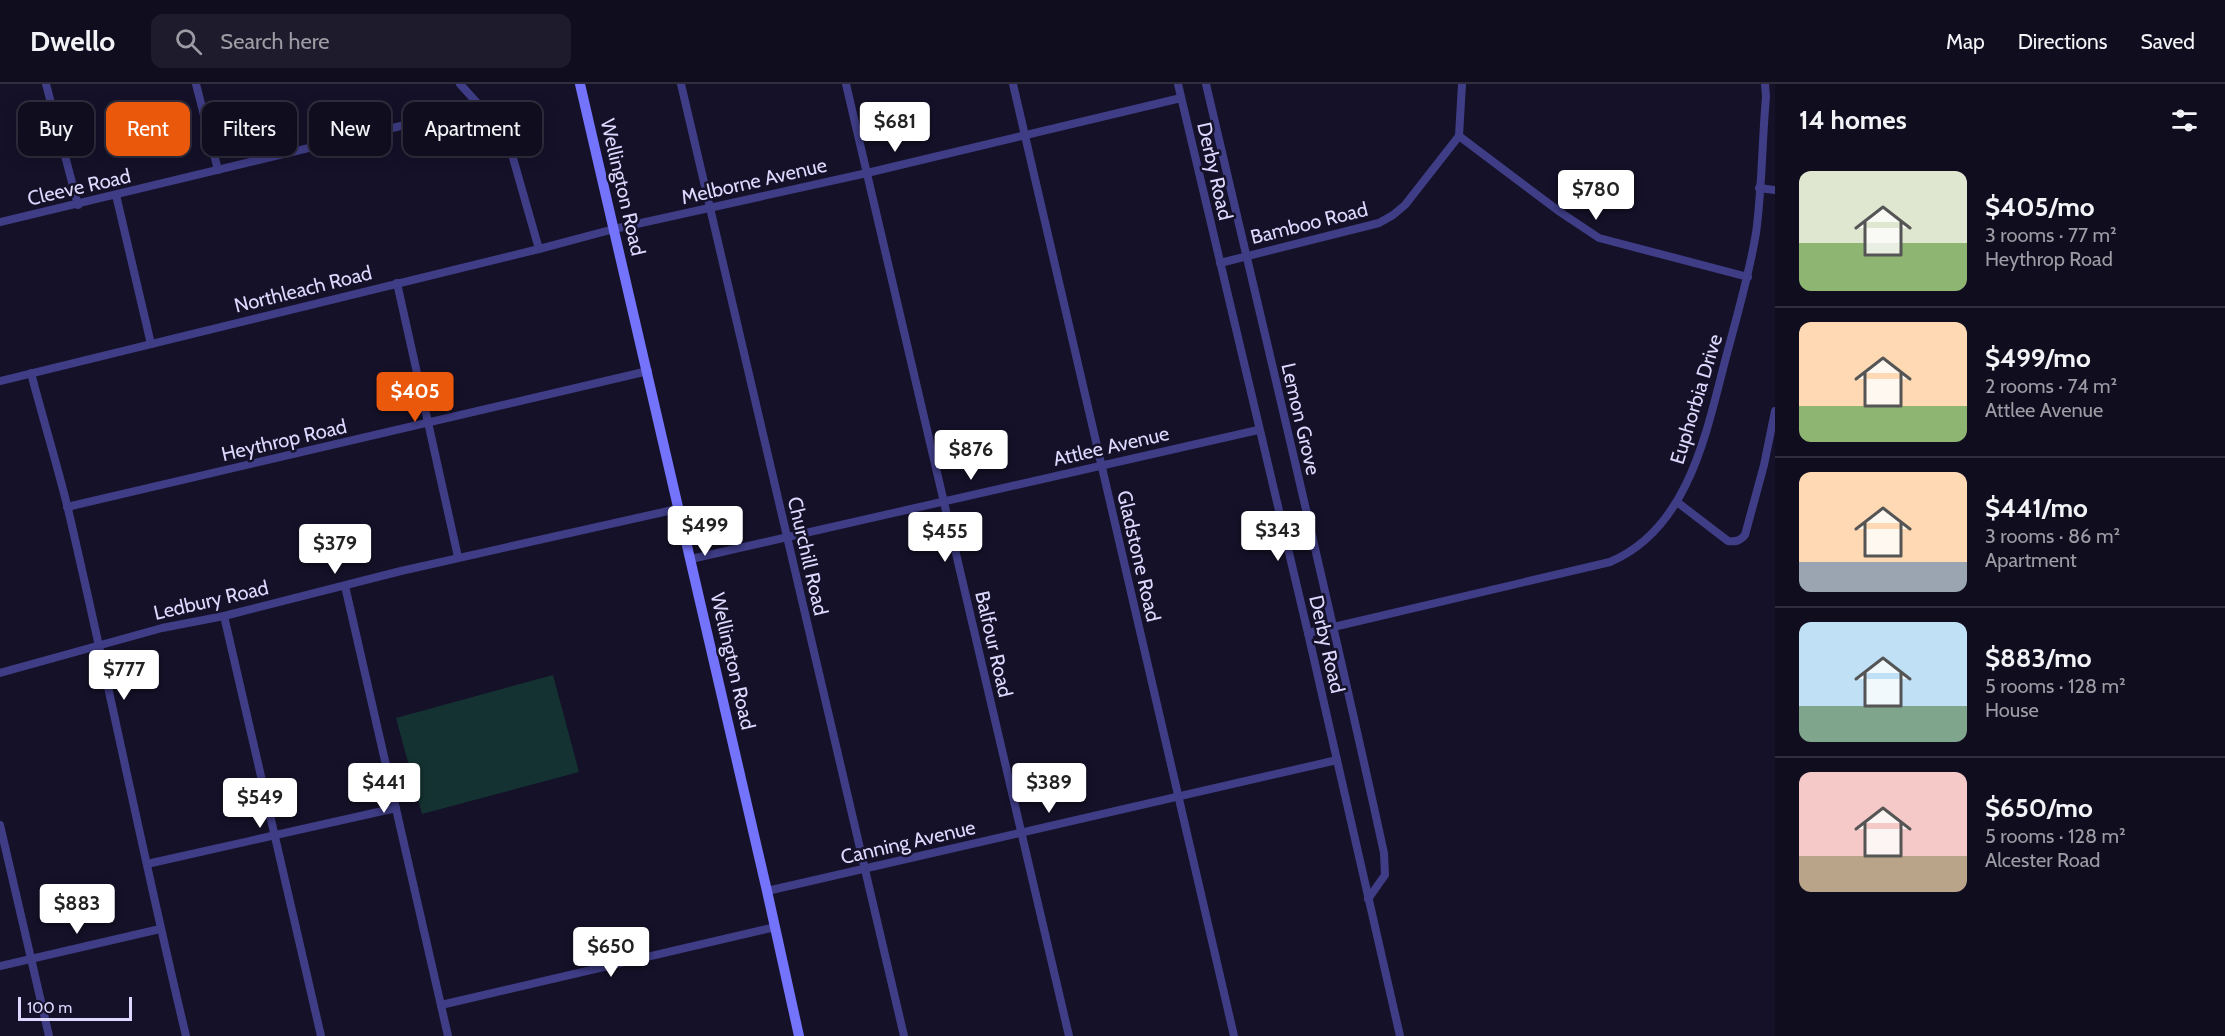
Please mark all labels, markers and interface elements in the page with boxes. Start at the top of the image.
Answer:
search box [151,14,571,68]
text: Dwello [30,24,115,58]
icon: search [172,25,205,58]
text: Search here [220,28,330,55]
text: Map [1946,29,1985,54]
text: Directions [2018,29,2107,54]
text: Saved [2140,29,2195,54]
chip: Buy [18,102,94,156]
chip: Rent [106,102,190,156]
chip: Filters [202,102,297,156]
chip: New [309,102,391,156]
chip: Apartment [403,102,542,156]
pin: $681 [859,102,931,153]
text: 14 homes [1799,104,1907,136]
icon: filters [2168,104,2201,137]
text: $681 [874,109,916,133]
street label: Wellington Road [596,116,650,258]
street label: Derby Road [1192,120,1238,222]
street label: Melborne Avenue [679,153,829,209]
street label: Cleeve Road [25,163,133,211]
pin: $780 [1560,170,1632,221]
text: $780 [1572,177,1620,201]
text: $405/mo [1985,191,2095,223]
icon: home [1847,195,1919,267]
street label: Bamboo Road [1248,197,1370,249]
text: 3 rooms · 77 m² [1985,223,2117,247]
text: Heythrop Road [1985,247,2113,271]
street label: Northleach Road [232,260,374,318]
street label: Euphorbia Drive [1665,331,1727,467]
text: $499/mo [1985,342,2091,374]
icon: home [1847,346,1919,418]
street label: Lemon Grove [1276,361,1326,477]
pin: $405 [379,372,451,423]
text: 2 rooms · 74 m² [1985,374,2117,398]
text: $405 [391,379,439,403]
text: Attlee Avenue [1985,398,2103,422]
street label: Heythrop Road [219,414,349,466]
street label: Attlee Avenue [1051,421,1171,471]
pin: $876 [935,430,1007,481]
text: $876 [949,437,993,461]
street label: Gladstone Road [1112,488,1166,624]
text: $441/mo [1985,492,2088,524]
street label: Churchill Road [783,494,833,618]
icon: home [1847,496,1919,568]
pin: $499 [669,506,741,557]
pin: $343 [1242,511,1314,562]
pin: $455 [909,512,981,563]
text: $499 [682,513,728,537]
text: $343 [1255,518,1301,542]
text: $455 [922,519,968,543]
pin: $379 [299,524,371,575]
text: 3 rooms · 86 m² [1985,524,2120,548]
text: $379 [313,531,357,555]
text: Apartment [1985,548,2077,572]
street label: Ledbury Road [151,575,271,625]
street label: Balfour Road [970,589,1018,699]
street label: Wellington Road [706,590,760,732]
street label: Derby Road [1304,593,1350,695]
text: $883/mo [1985,642,2092,674]
icon: home [1847,646,1919,718]
pin: $777 [88,650,160,701]
text: $777 [103,657,145,681]
text: 5 rooms · 128 m² [1985,674,2126,698]
text: House [1985,698,2039,722]
pin: $441 [348,763,420,814]
pin: $389 [1013,763,1085,814]
text: $441 [362,770,406,794]
text: $389 [1026,770,1072,794]
pin: $549 [224,778,296,829]
text: $549 [237,785,283,809]
text: $650/mo [1985,792,2093,824]
icon: home [1847,796,1919,868]
street label: Canning Avenue [838,815,978,869]
text: 5 rooms · 128 m² [1985,824,2126,848]
text: Alcester Road [1985,848,2100,872]
pin: $883 [41,884,113,935]
text: $883 [54,891,100,915]
pin: $650 [575,927,647,978]
text: $650 [587,934,635,958]
scale bar [18,994,132,1022]
text: 100 m [27,998,72,1017]

